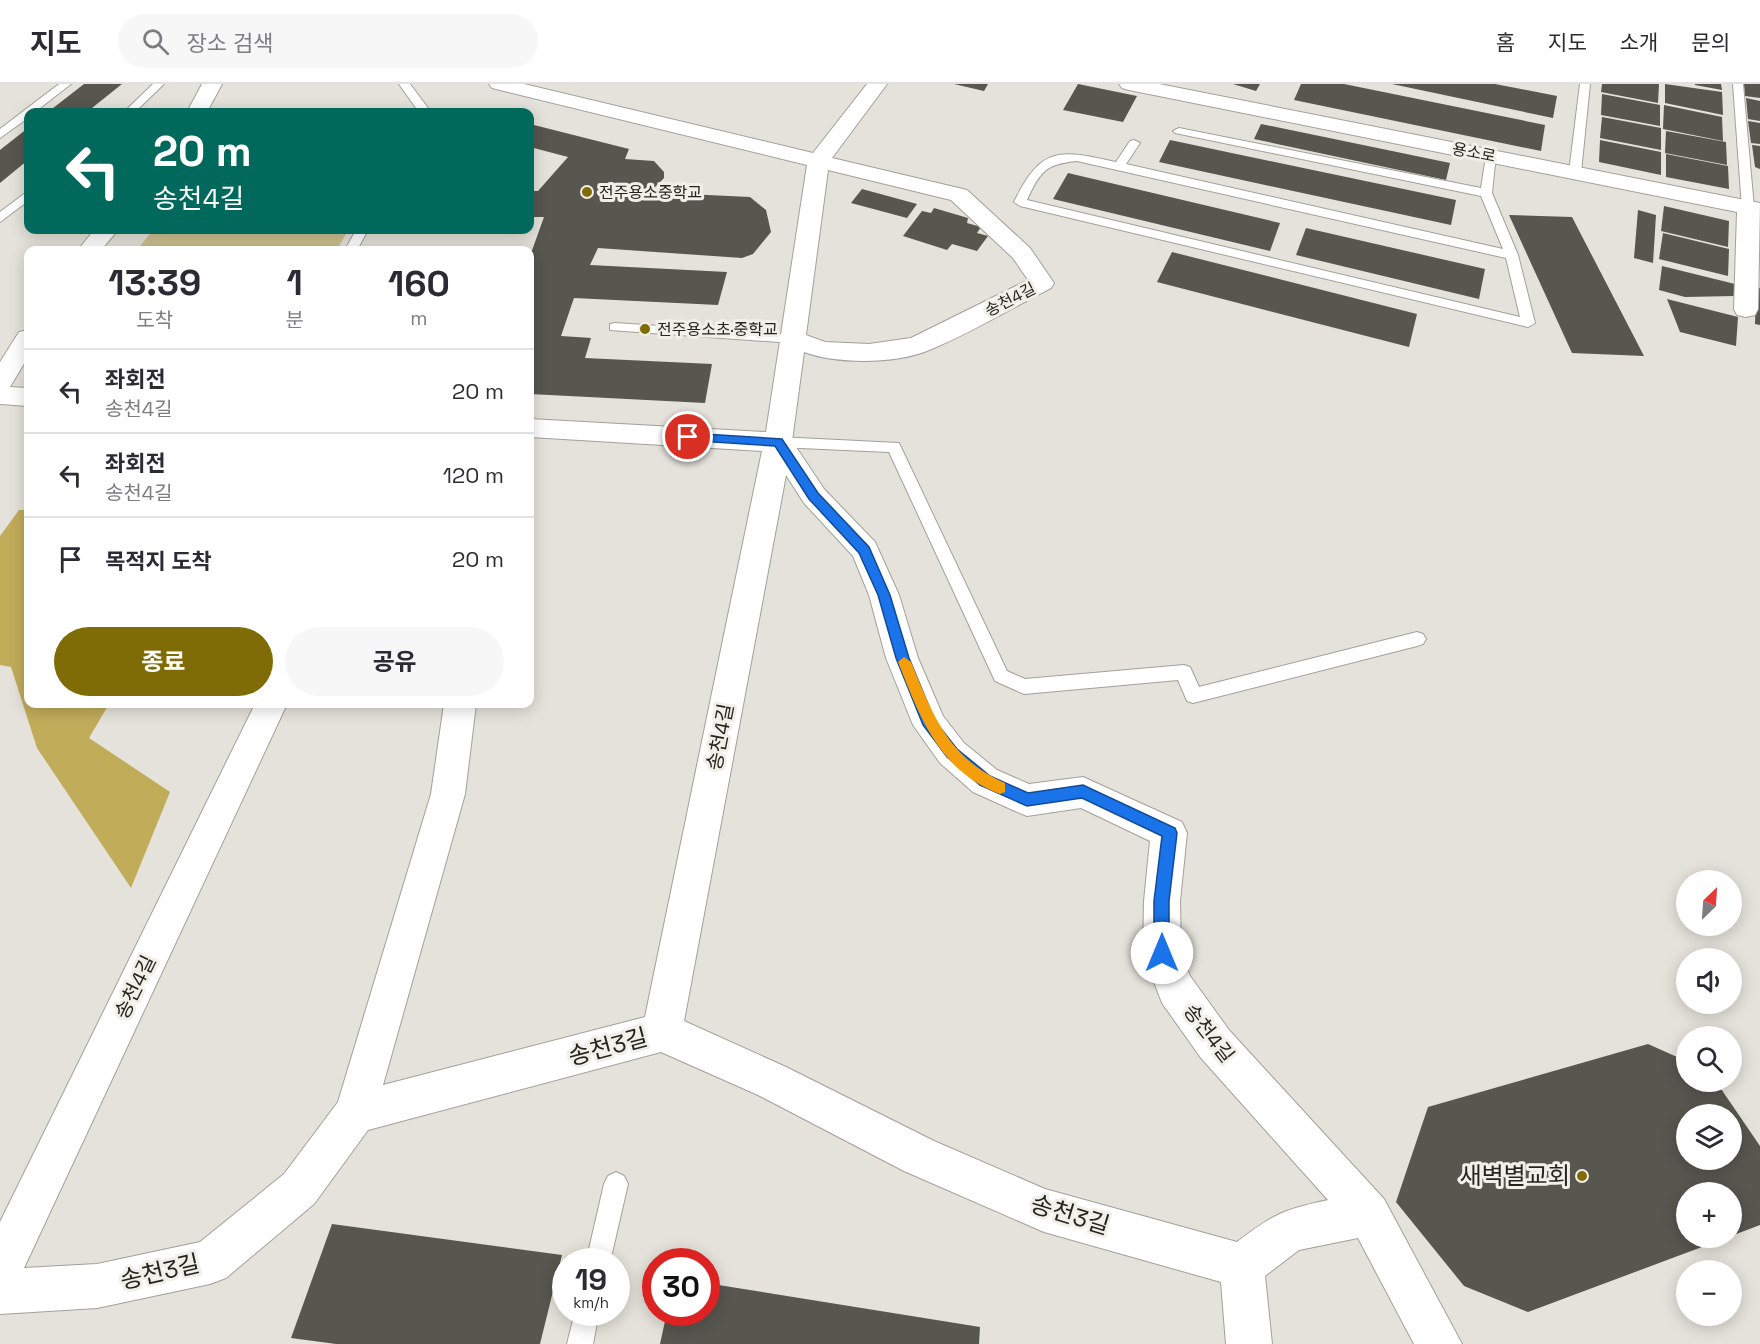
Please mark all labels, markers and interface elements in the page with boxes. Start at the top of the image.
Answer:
search box [118,14,538,68]
text: 지도 [30,25,82,61]
icon: search [139,25,172,58]
text: 장소 검색 [187,29,273,57]
text: 홈 [1496,29,1515,56]
text: 지도 [1548,29,1587,56]
text: 소개 [1620,29,1658,56]
text: 문의 [1691,29,1730,56]
text: 20 m [153,125,252,178]
icon: left [54,132,132,210]
street label: 용소로 [1450,138,1498,167]
text: 송천4길 [153,181,244,216]
place label: 전주용소중학교 [599,182,702,203]
marker: 전주용소중학교 [580,185,594,199]
text: 13:39 [108,260,201,306]
text: 1 [286,260,303,306]
text: 160 [388,261,450,307]
street label: 송천4길 [981,278,1039,321]
text: m [410,305,427,331]
text: 도착 [136,307,173,333]
text: 분 [285,307,304,333]
place label: 전주용소초·중학교 [657,319,778,340]
marker: 전주용소초·중학교 [638,322,652,336]
text: 좌회전 [105,365,166,393]
icon: left [54,375,87,408]
text: 20 m [452,377,504,405]
text: 송천4길 [105,396,173,422]
pin [662,411,713,462]
icon: arrive [671,420,704,453]
text: 좌회전 [105,449,166,477]
icon: left [54,459,87,492]
text: 120 m [443,461,504,489]
text: 송천4길 [105,480,173,506]
icon: arrive [54,543,87,576]
text: 20 m [452,545,504,573]
text: 목적지 도착 [105,547,212,575]
button: 종료 [54,627,273,696]
button: 공유 [285,627,504,696]
street label: 송천4길 [701,701,739,773]
north arrow [1676,870,1742,936]
map controls [1676,870,1742,1326]
position arrow [1130,921,1194,985]
button: sound [1676,948,1742,1014]
street label: 송천4길 [108,951,162,1023]
street label: 송천4길 [1178,998,1240,1068]
street label: 송천3길 [565,1021,651,1072]
button: search [1676,1026,1742,1092]
button: layers [1676,1104,1742,1170]
place label: 새벽별교회 [1460,1160,1570,1191]
marker: 새벽별교회 [1575,1169,1589,1183]
button: + [1676,1182,1742,1248]
street label: 송천3길 [1027,1188,1113,1241]
street label: 송천3길 [117,1247,203,1296]
speed limit sign: 30 [642,1248,720,1326]
text: 19 [575,1260,607,1299]
button: − [1676,1260,1742,1326]
text: km/h [573,1293,609,1312]

